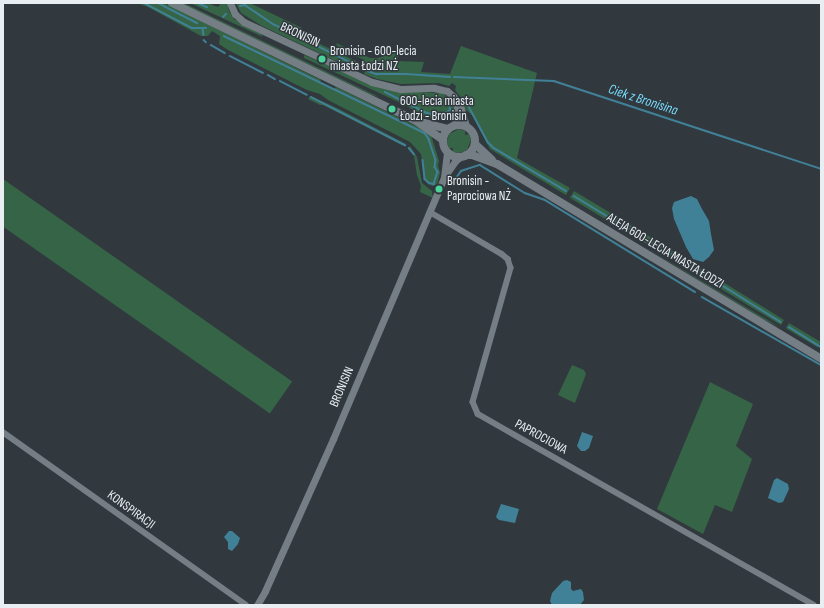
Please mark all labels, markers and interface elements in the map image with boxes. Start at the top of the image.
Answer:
street label: BRONISIN [278,19,322,51]
place label: Bronisin - 600-lecia miasta Łodzi NŻ [330,44,417,75]
marker: Bronisin - 600-lecia miasta Łodzi NŻ [317,54,327,64]
water label: Ciek z Bronisina [606,81,680,119]
place label: 600-lecia miasta Łodzi - Bronisin [400,94,474,125]
marker: 600-lecia miasta Łodzi - Bronisin [387,104,397,114]
place label: Bronisin - Paprociowa NŻ [447,174,511,205]
marker: Bronisin - Paprociowa NŻ [434,184,444,194]
street label: ALEJA 600-LECIA MIASTA ŁODZI [604,210,726,292]
street label: BRONISIN [327,365,357,409]
street label: PAPROCIOWA [512,416,570,458]
street label: KONSPIRACJI [104,487,158,533]

